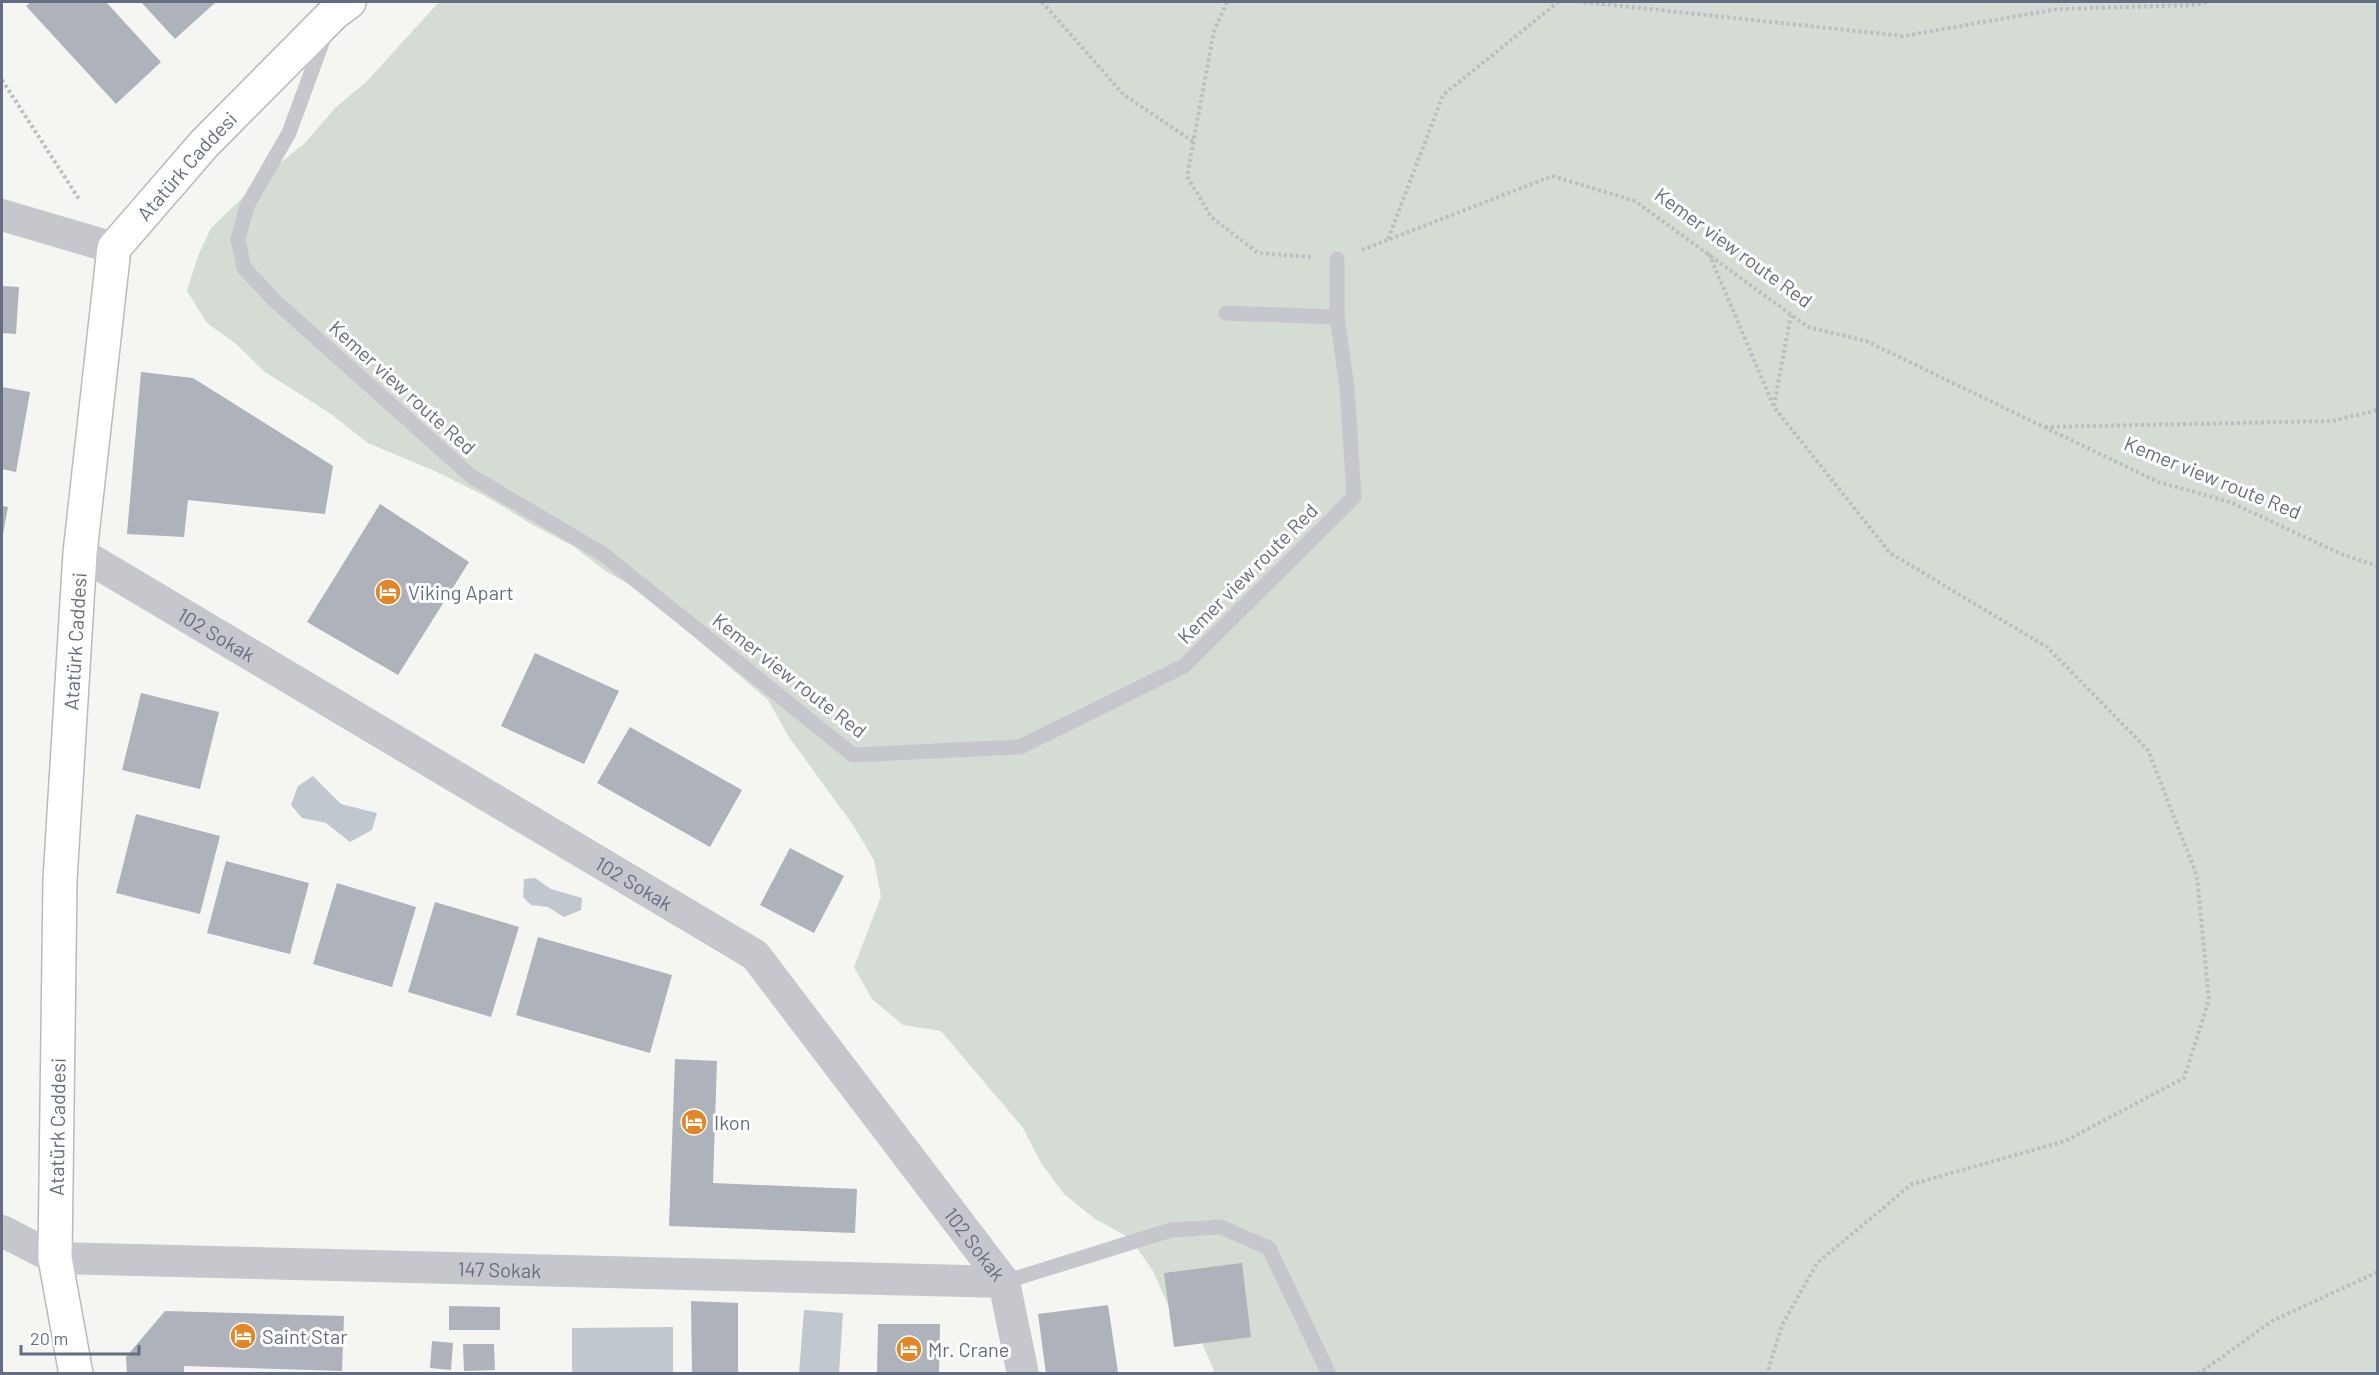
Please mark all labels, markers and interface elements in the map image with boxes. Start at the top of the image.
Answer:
street label: Atatürk Caddesi [131,106,241,225]
street label: Kemer view route Red [1651,182,1817,312]
street label: Kemer view route Red [325,315,481,459]
street label: Kemer view route Red [2121,431,2305,523]
street label: Kemer view route Red [1172,498,1322,648]
street label: Atatürk Caddesi [58,572,91,711]
hotel icon: Viking Apart [373,577,403,607]
place label: Viking Apart [408,580,514,604]
street label: 102 Sokak [174,602,260,667]
street label: Kemer view route Red [708,608,872,742]
street label: 102 Sokak [591,851,677,915]
street label: Atatürk Caddesi [44,1058,70,1196]
hotel icon: Ikon [679,1107,709,1137]
place label: Ikon [714,1110,751,1134]
street label: 102 Sokak [940,1203,1011,1285]
street label: 147 Sokak [457,1256,541,1282]
scale bar [21,1318,140,1356]
hotel icon: Saint Star [228,1321,258,1351]
place label: Saint Star [262,1324,347,1348]
text: 20 m [30,1327,68,1349]
hotel icon: Mr. Crane [894,1334,924,1364]
place label: Mr. Crane [928,1337,1009,1361]

